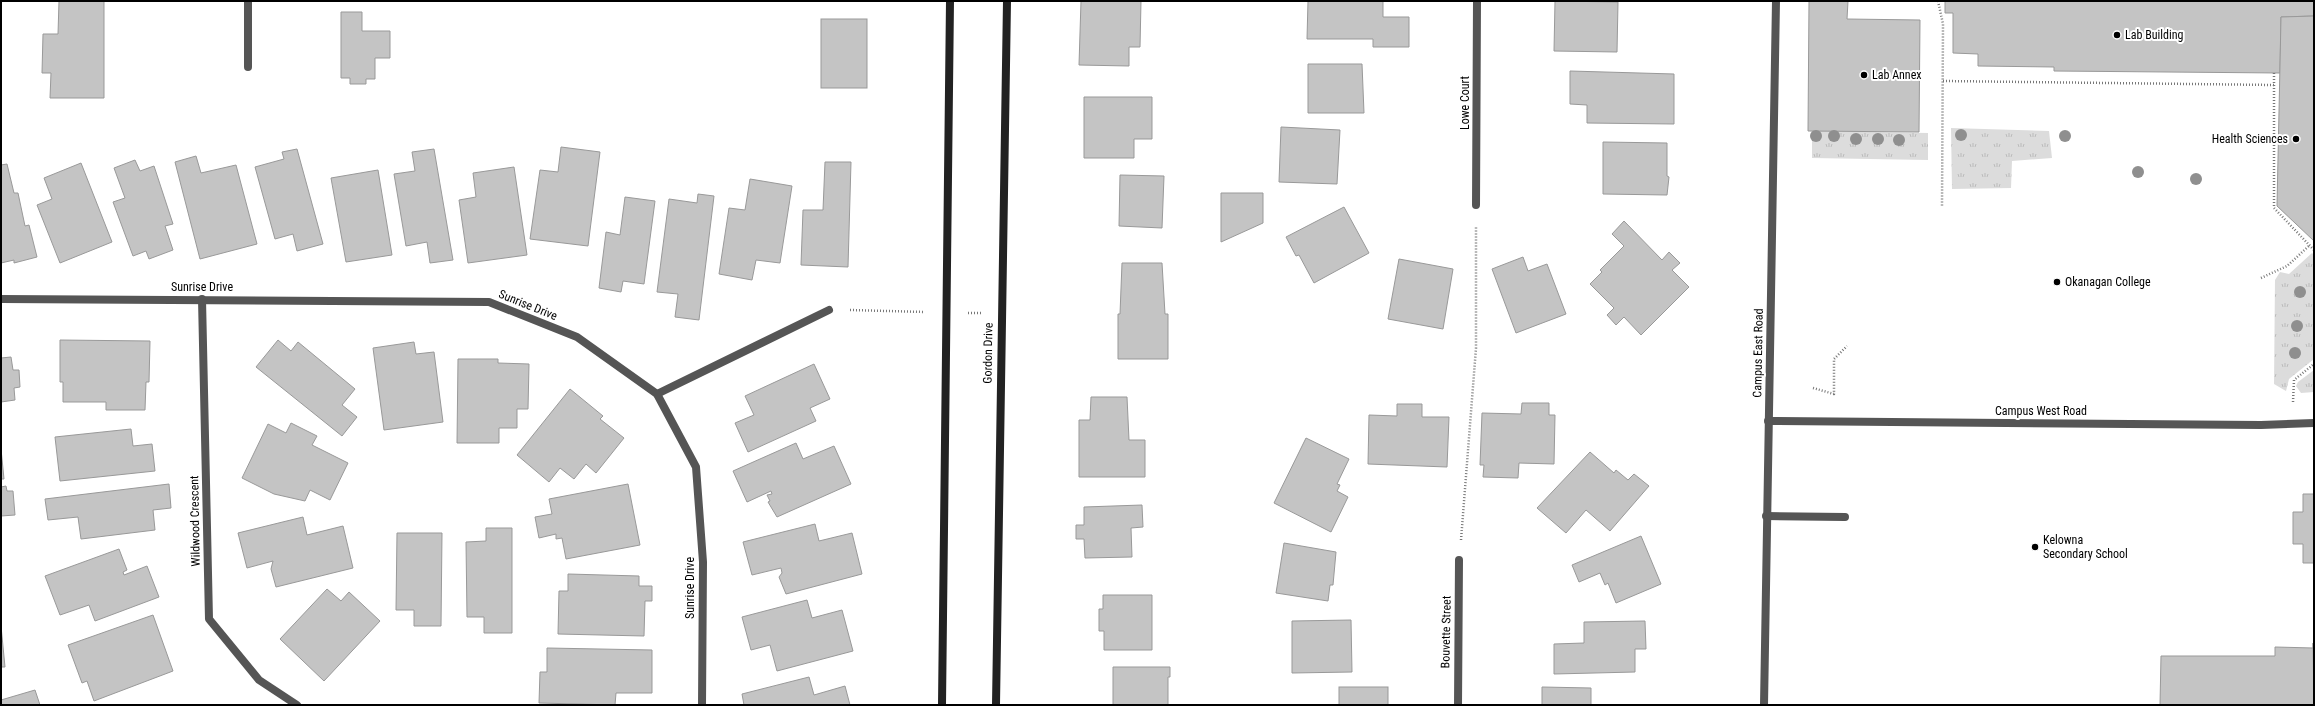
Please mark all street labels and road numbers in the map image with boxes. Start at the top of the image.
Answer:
street label: Lowe Court [1458,76,1472,130]
street label: Sunrise Drive [171,280,233,294]
street label: Sunrise Drive [497,287,560,323]
street label: Campus East Road [1750,308,1766,398]
street label: Gordon Drive [980,322,996,384]
street label: Campus West Road [1995,404,2087,418]
street label: Wildwood Crescent [187,475,203,567]
street label: Sunrise Drive [683,557,697,619]
street label: Bouvette Street [1438,595,1454,668]

